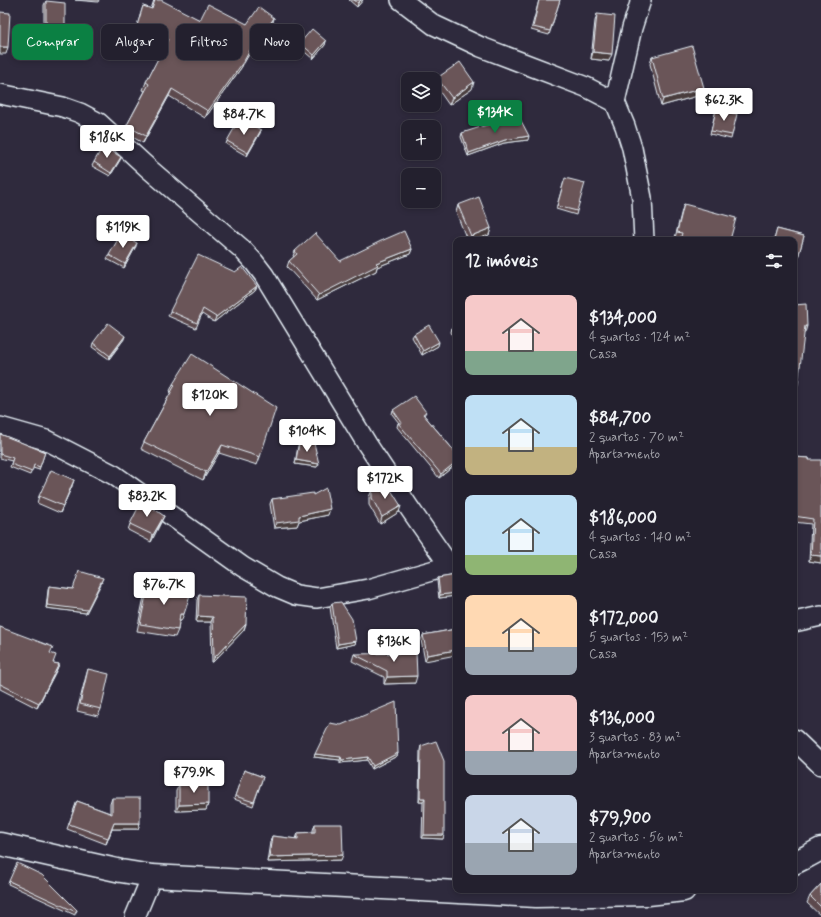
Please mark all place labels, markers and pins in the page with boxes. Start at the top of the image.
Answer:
pin: $62.3K [691,88,757,122]
pin: $134K [467,100,523,134]
pin: $84.7K [211,102,277,136]
pin: $186K [79,125,135,159]
pin: $119K [95,215,151,249]
pin: $120K [182,383,238,417]
pin: $104K [279,419,335,453]
pin: $172K [357,466,413,500]
pin: $83.2K [114,484,180,518]
pin: $76.7K [131,572,197,606]
pin: $136K [366,629,422,663]
pin: $79.9K [161,760,227,794]

